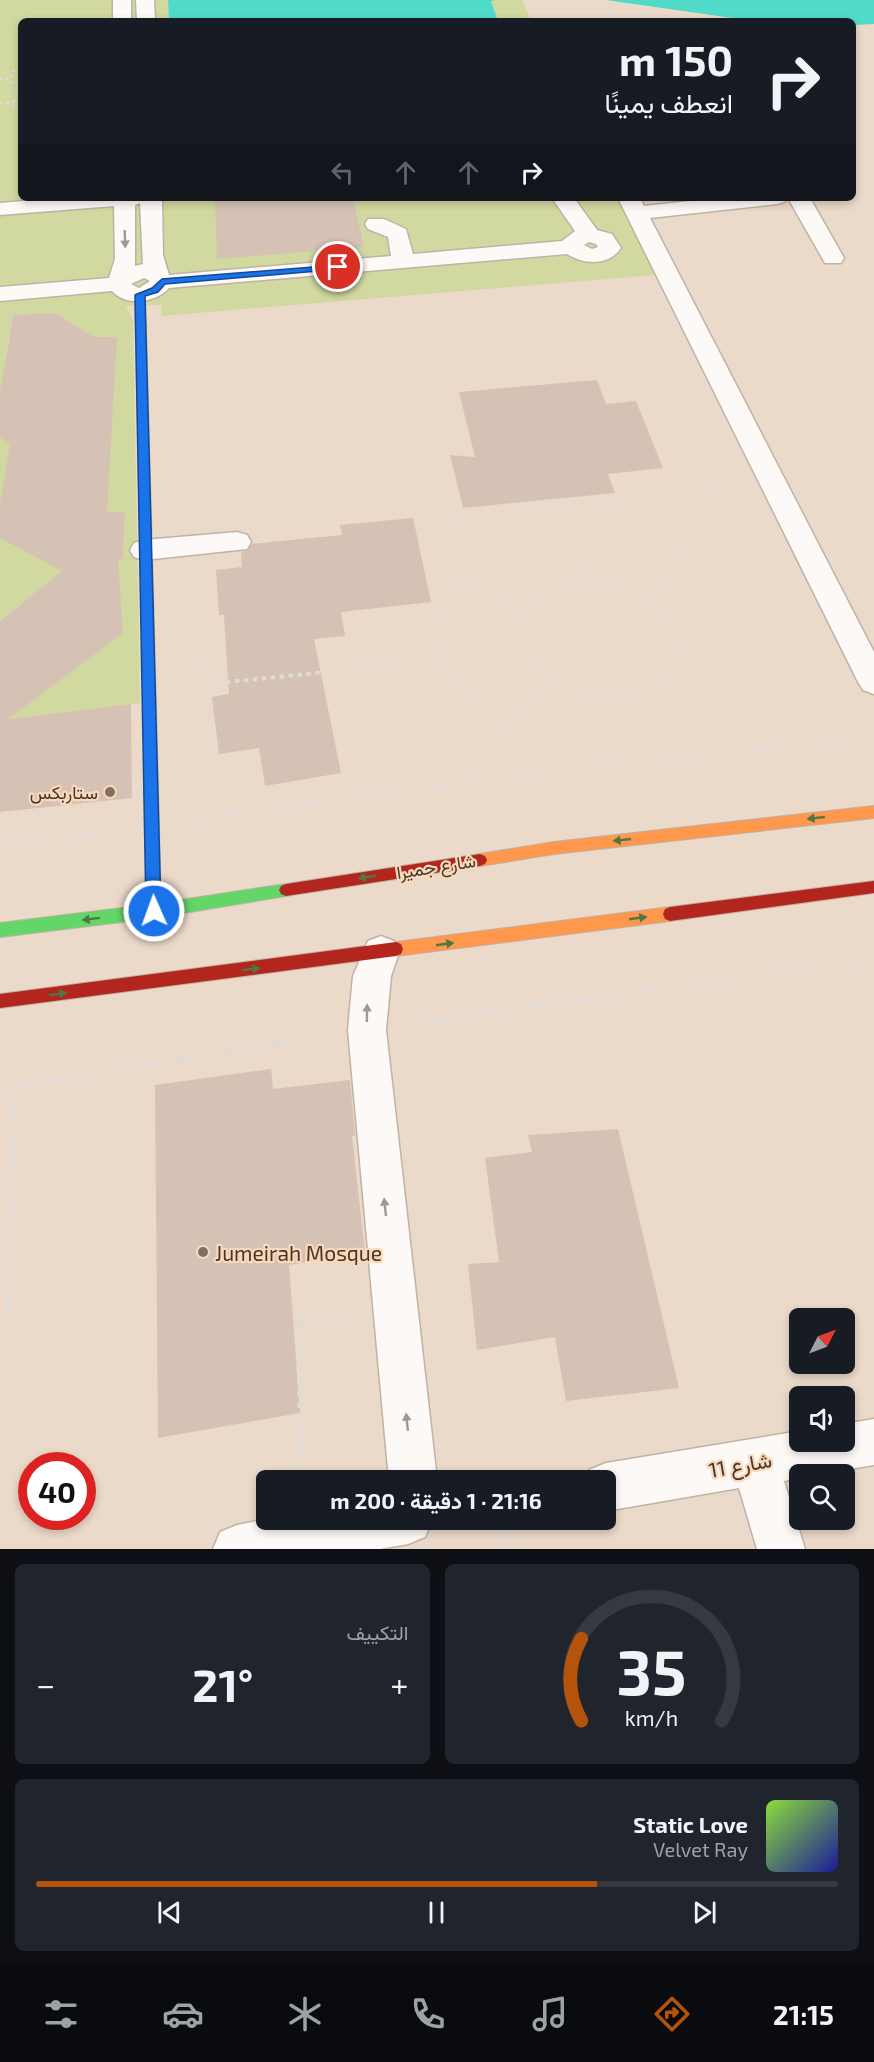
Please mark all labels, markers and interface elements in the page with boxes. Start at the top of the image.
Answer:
text: 150 m [619,34,733,84]
icon: right [754,42,832,120]
text: انعطف يمينًا [604,86,733,118]
icon: left [326,156,359,189]
icon: ahead [389,156,422,189]
icon: ahead [452,156,485,189]
icon: right [515,156,548,189]
one-way arrow [121,229,130,248]
pin [312,241,363,292]
icon: arrive [321,250,354,283]
place label: ستاربكس [30,781,98,804]
marker: ستاربكس [103,785,117,799]
one-way arrow [806,814,825,823]
one-way arrow [613,835,632,845]
street label: شارع جميرا [395,849,477,885]
one-way arrow [357,873,376,882]
position arrow [122,879,186,943]
one-way arrow [81,914,100,924]
one-way arrow [629,914,648,923]
one-way arrow [435,939,454,949]
one-way arrow [242,964,261,974]
one-way arrow [49,989,68,998]
one-way arrow [363,1004,372,1023]
one-way arrow [380,1198,390,1217]
place label: Jumeirah Mosque [215,1240,382,1265]
marker: Jumeirah Mosque [196,1245,210,1259]
north arrow [789,1308,855,1374]
map controls [789,1308,855,1530]
button: sound [789,1386,855,1452]
one-way arrow [402,1413,412,1432]
street label: شارع 11 [706,1446,774,1485]
speed limit sign: 40 [18,1452,96,1530]
button: search [789,1464,855,1530]
text: 21:16 · 1 دقيقة · 200 m [330,1487,542,1513]
text: التكييف [346,1620,409,1644]
text: 35 [617,1633,687,1708]
text: 21° [192,1657,253,1711]
text: − [36,1664,55,1704]
text: + [390,1664,408,1704]
text: km/h [625,1705,678,1730]
text: Static Love [633,1811,748,1837]
text: Velvet Ray [653,1837,748,1861]
icon: previous [153,1896,186,1929]
icon: pause [420,1896,453,1929]
icon: next [688,1896,721,1929]
icon: filters [40,1993,82,2035]
icon: car [162,1993,204,2035]
icon: climate [284,1993,326,2035]
icon: phone [407,1993,449,2035]
icon: music [529,1993,571,2035]
icon: directions [651,1993,693,2035]
text: 21:15 [773,1998,834,2030]

